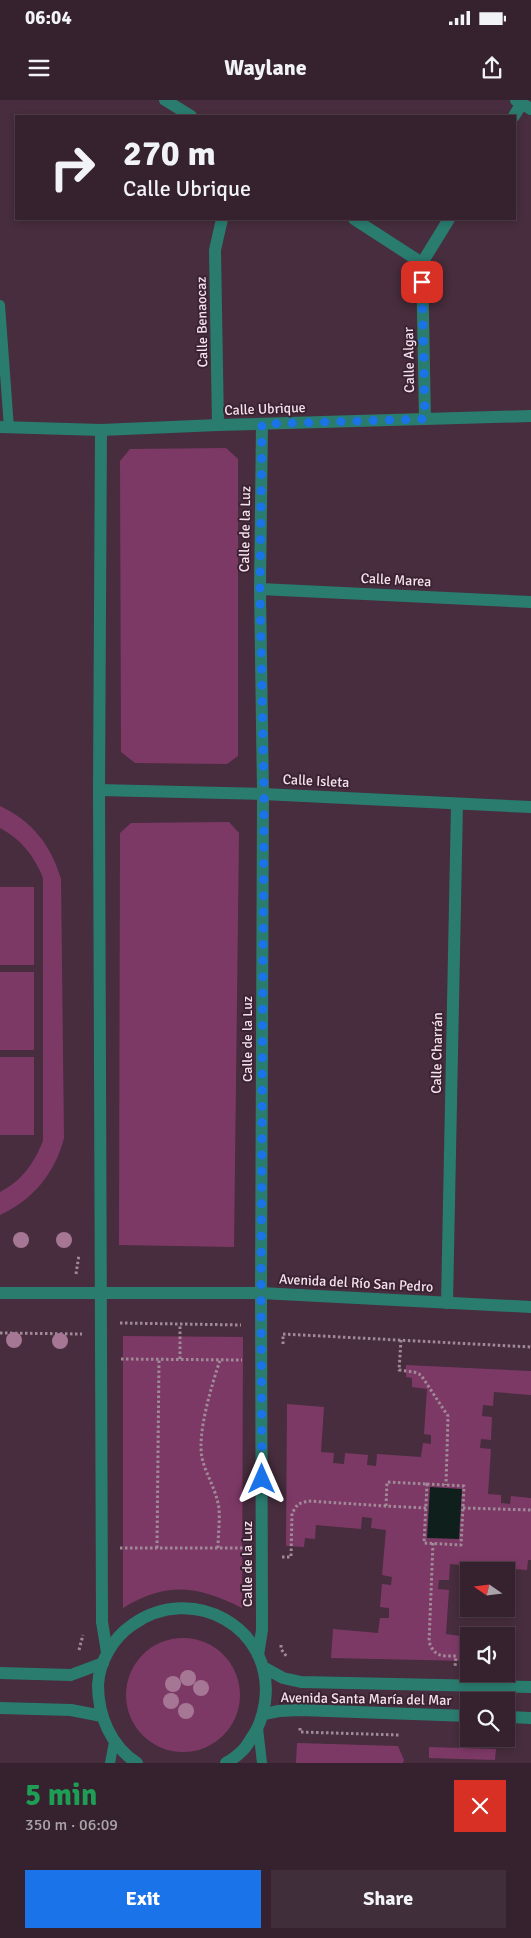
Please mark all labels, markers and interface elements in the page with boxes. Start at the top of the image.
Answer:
text: 06:04 [25,6,72,30]
icon: menu [25,54,53,82]
text: Waylane [224,54,307,81]
icon: share [478,54,506,82]
text: 270 m [123,132,216,175]
icon: right [40,135,105,200]
text: Calle Ubrique [123,175,251,202]
pin [401,261,443,303]
icon: arrive [408,268,436,296]
street label: Calle Benaocaz [193,276,211,368]
street label: Calle Algar [400,326,418,393]
street label: Calle Ubrique [224,399,306,419]
street label: Calle de la Luz [236,486,254,572]
street label: Calle Marea [360,570,432,590]
street label: Calle Isleta [282,771,350,791]
street label: Calle de la Luz [239,996,256,1082]
street label: Calle Charrán [428,1012,446,1094]
street label: Avenida del Río San Pedro [278,1270,434,1296]
position arrow [235,1452,287,1504]
street label: Calle de la Luz [239,1521,256,1607]
north arrow [460,1562,515,1618]
map controls [460,1562,515,1747]
button: sound [460,1627,515,1682]
street label: Avenida Santa María del Mar [280,1689,453,1709]
button: search [460,1692,515,1747]
text: 5 min [25,1777,97,1814]
button: close [454,1780,506,1832]
text: 350 m · 06:09 [25,1815,118,1835]
button: Exit [25,1870,261,1928]
button: Share [271,1870,506,1928]

